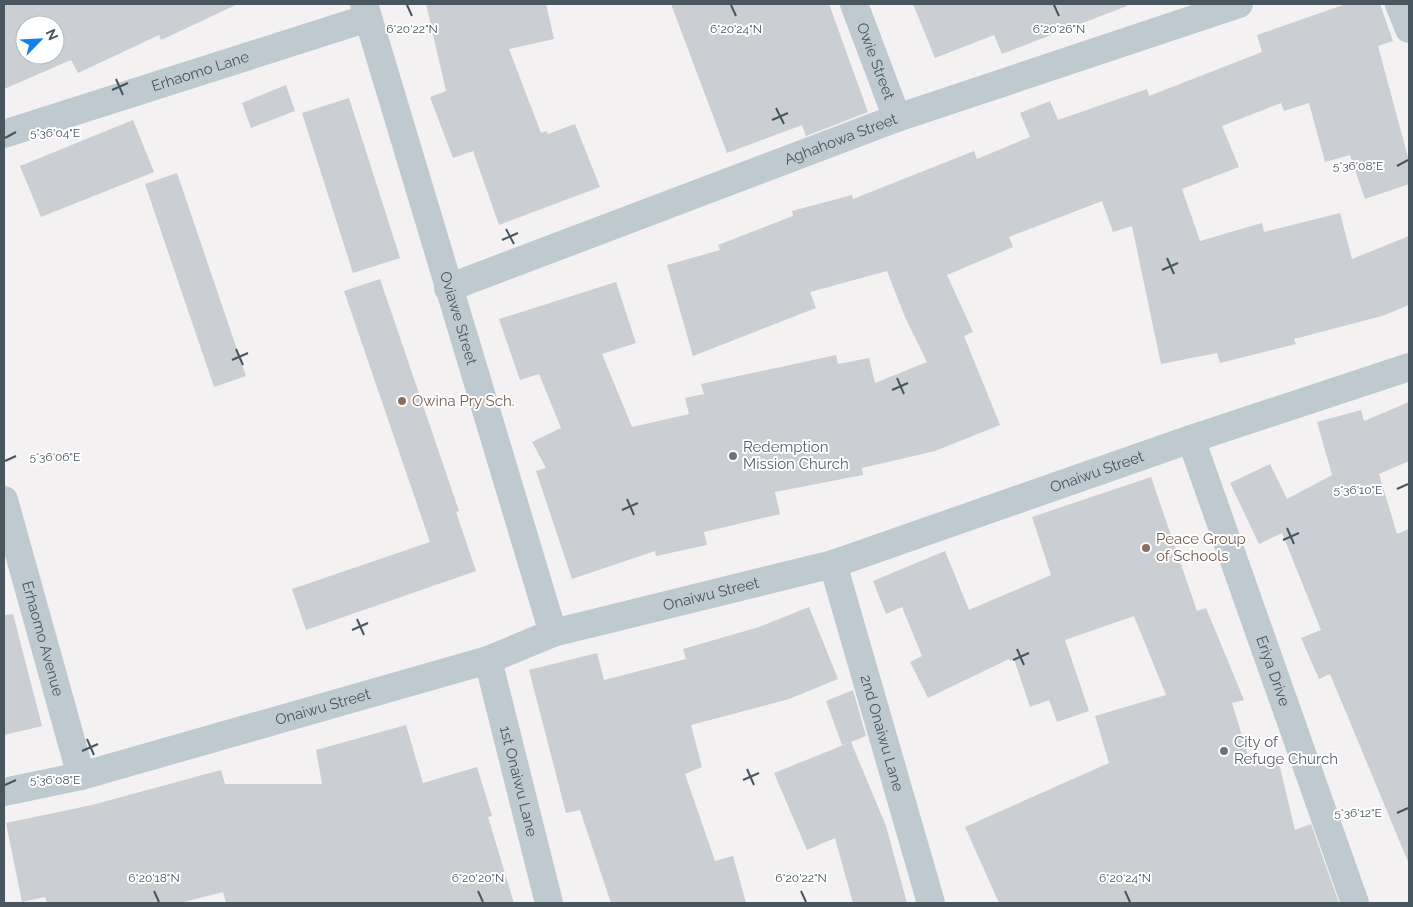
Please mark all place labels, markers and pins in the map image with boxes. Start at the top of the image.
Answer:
place label: Owina Pry Sch. [412,392,515,410]
marker: Owina Pry Sch. [396,395,408,407]
place label: Redemption Mission Church [743,438,849,473]
marker: Redemption Mission Church [727,450,739,462]
place label: Peace Group of Schools [1156,530,1246,565]
marker: Peace Group of Schools [1140,542,1152,554]
place label: City of Refuge Church [1234,733,1338,768]
marker: City of Refuge Church [1218,745,1230,757]

